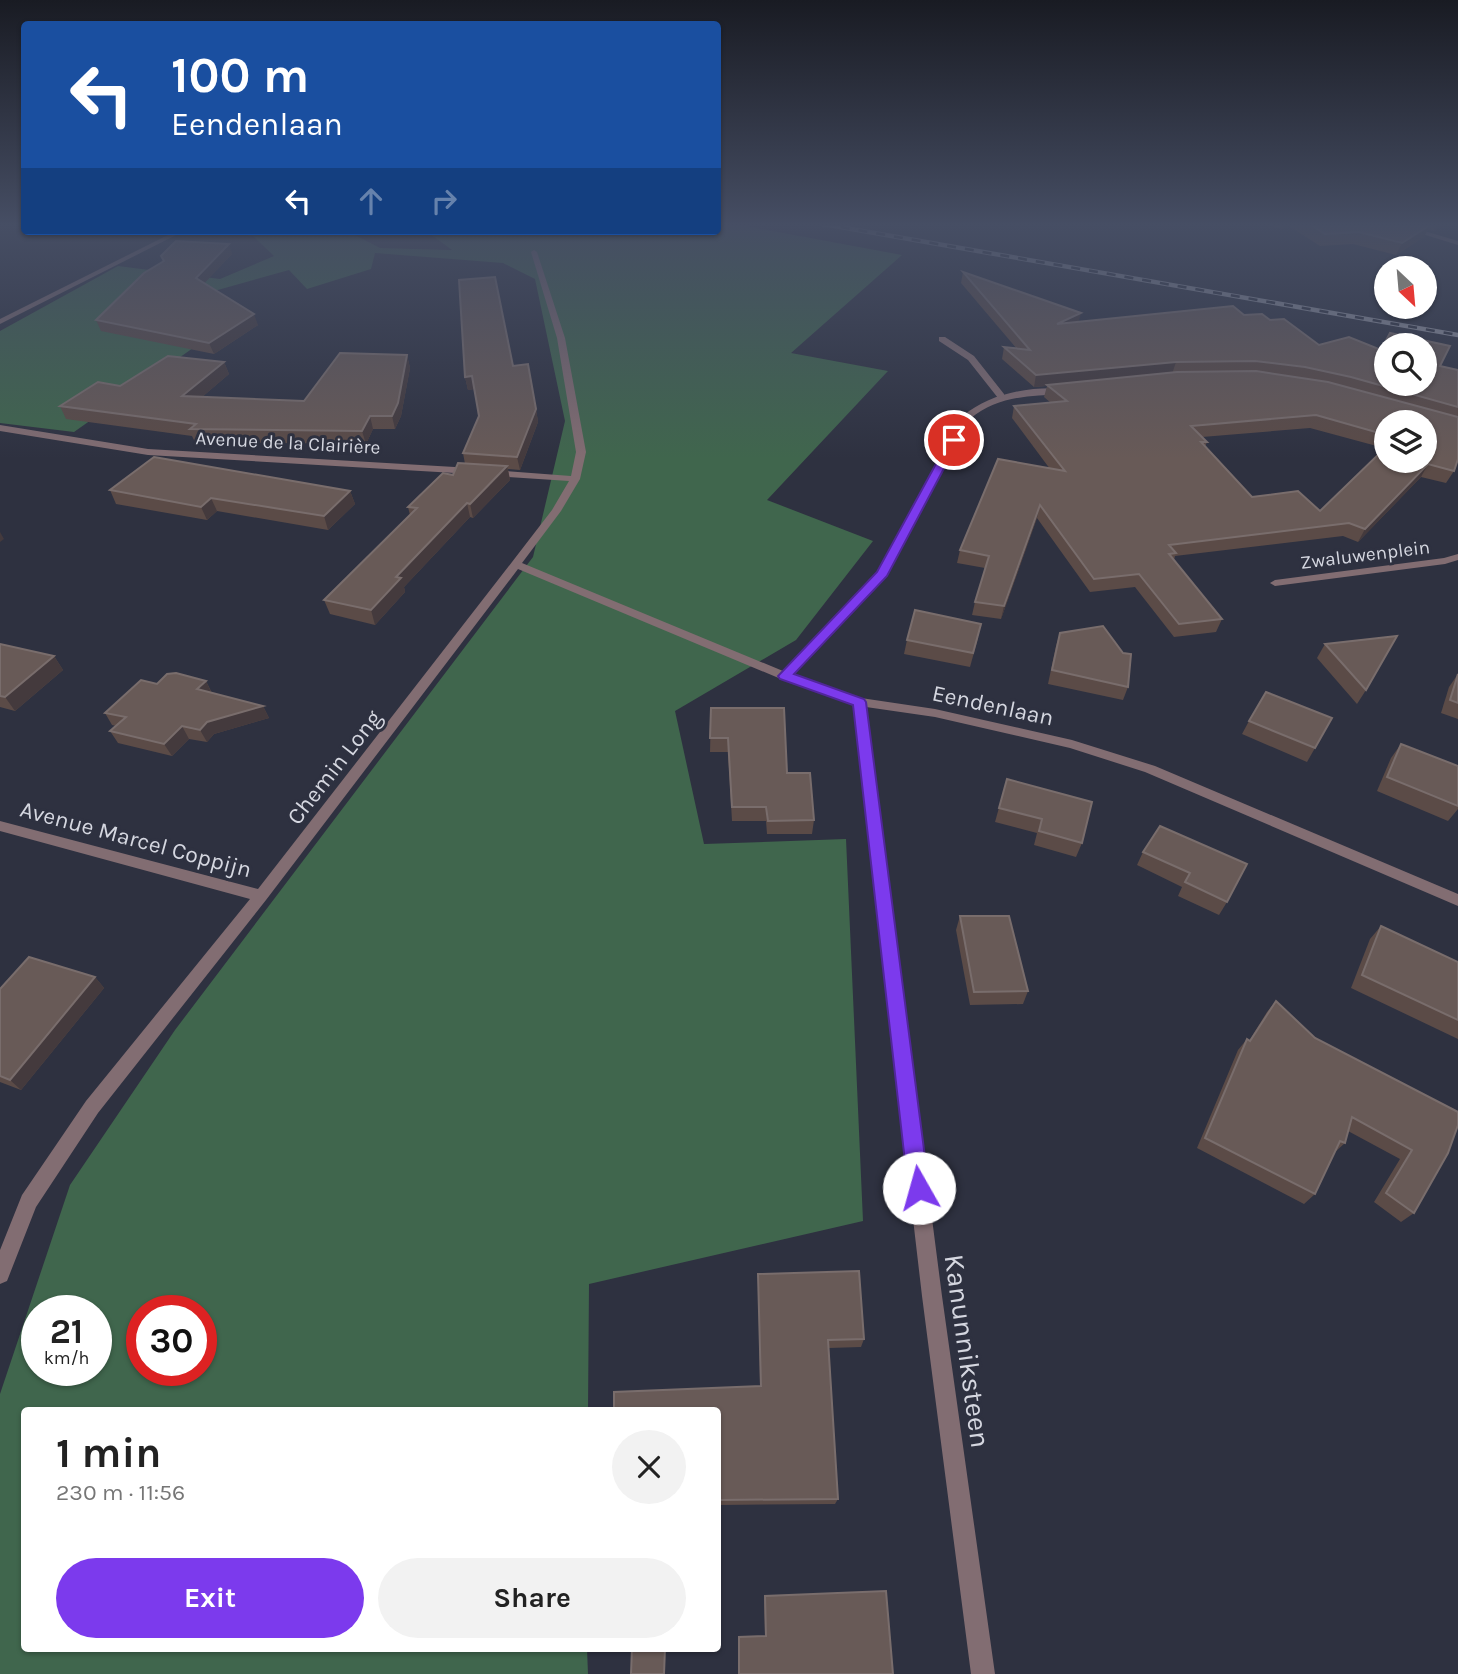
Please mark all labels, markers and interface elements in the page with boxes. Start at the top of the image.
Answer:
text: 100 m [171,47,309,104]
icon: left [56,49,147,140]
text: Eendenlaan [171,106,343,143]
icon: left [279,182,317,220]
icon: ahead [352,182,390,220]
icon: right [425,182,463,220]
north arrow [1374,256,1437,318]
map controls [1374,256,1437,473]
button: search [1374,333,1437,396]
pin [924,410,984,470]
button: layers [1374,410,1437,473]
icon: arrive [935,421,973,459]
street label: Avenue de la Clairière [195,427,381,459]
street label: Zwaluwenplein [1299,536,1431,574]
street label: Eendenlaan [930,679,1056,732]
street label: Chemin Long [281,705,387,830]
street label: Avenue Marcel Coppijn [17,796,255,883]
position arrow [882,1151,956,1225]
street label: Kanunniksteen [938,1252,997,1450]
speed limit sign: 30 [126,1295,217,1386]
text: 21 [50,1311,83,1352]
text: km/h [44,1347,89,1369]
text: 1 min [56,1428,161,1478]
button: close [612,1430,686,1504]
text: 230 m · 11:56 [56,1479,185,1506]
button: Exit [56,1558,364,1638]
button: Share [378,1558,686,1638]

